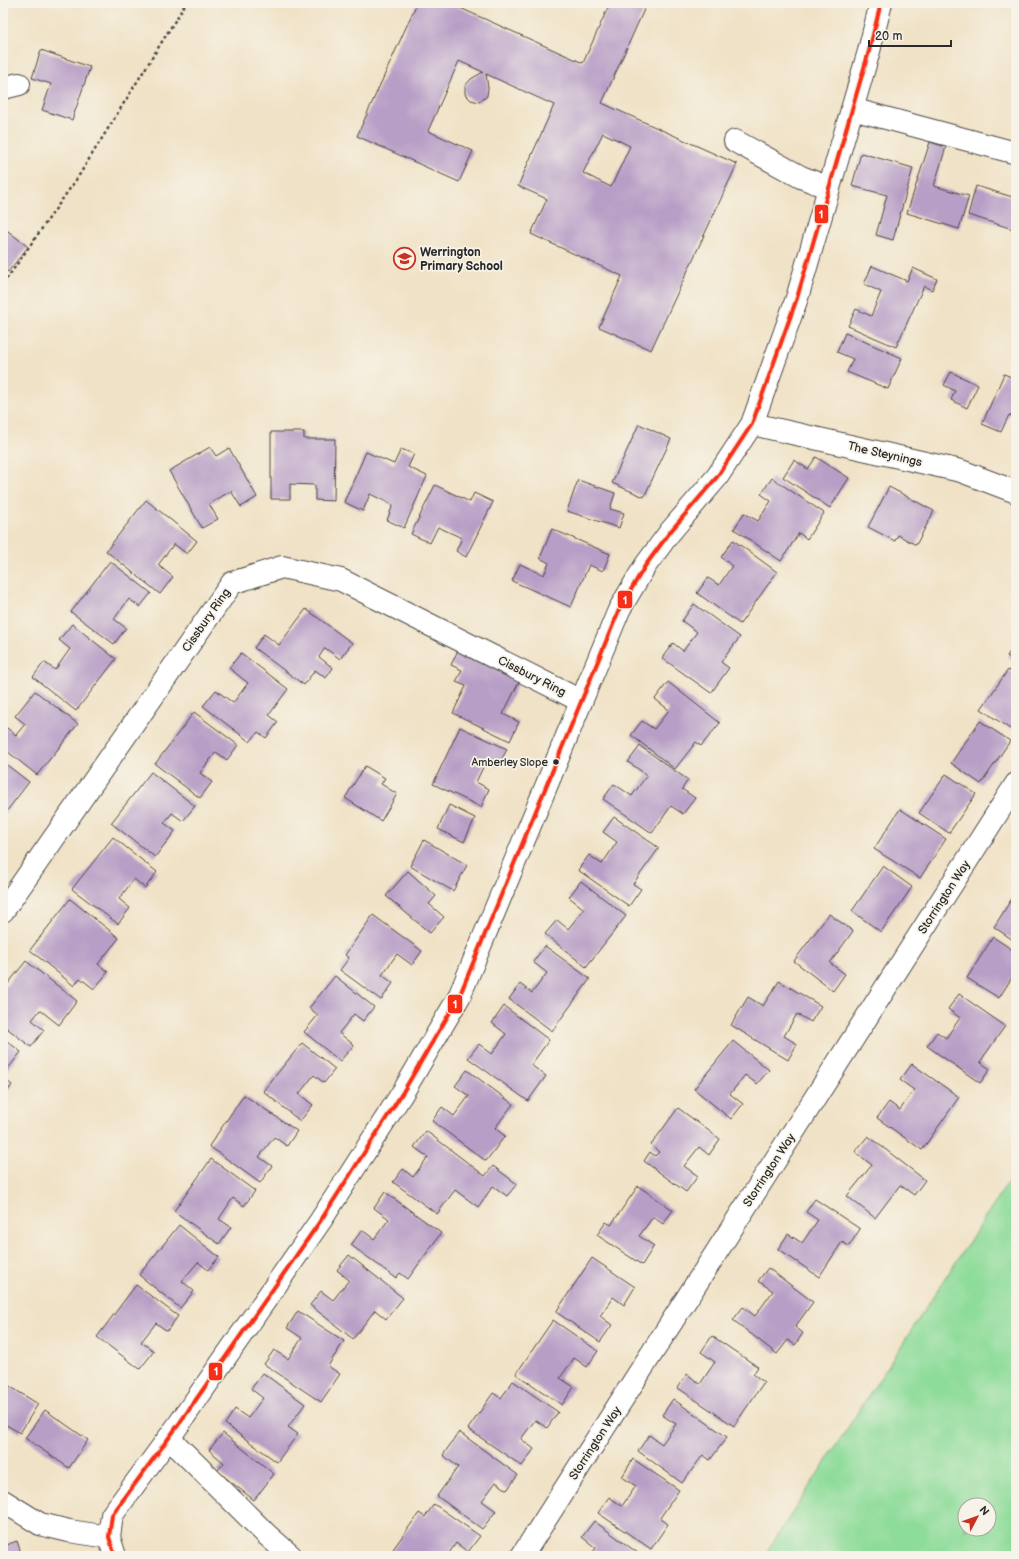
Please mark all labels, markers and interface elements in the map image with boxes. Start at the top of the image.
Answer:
scale bar [869,22,951,48]
text: 20 m [875,29,902,44]
line badge: 1 [814,204,829,224]
text: 1 [819,208,823,221]
place label: Werrington Primary School [420,245,503,274]
school or university icon: Werrington Primary School [392,246,418,272]
street label: The Steynings [846,439,924,470]
street label: Cissbury Ring [179,585,234,655]
line badge: 1 [617,590,633,609]
text: 1 [623,594,627,607]
street label: Cissbury Ring [495,653,568,700]
place label: Amberley Slope [471,756,548,769]
marker: Amberley Slope [551,757,561,767]
street label: Storrington Way [915,857,974,937]
line badge: 1 [447,994,463,1014]
text: 1 [453,998,457,1011]
street label: Storrington Way [740,1130,799,1210]
line badge: 1 [208,1362,223,1381]
text: 1 [214,1365,218,1378]
street label: Storrington Way [566,1403,625,1483]
north arrow [957,1497,997,1537]
text: N [977,1503,992,1518]

